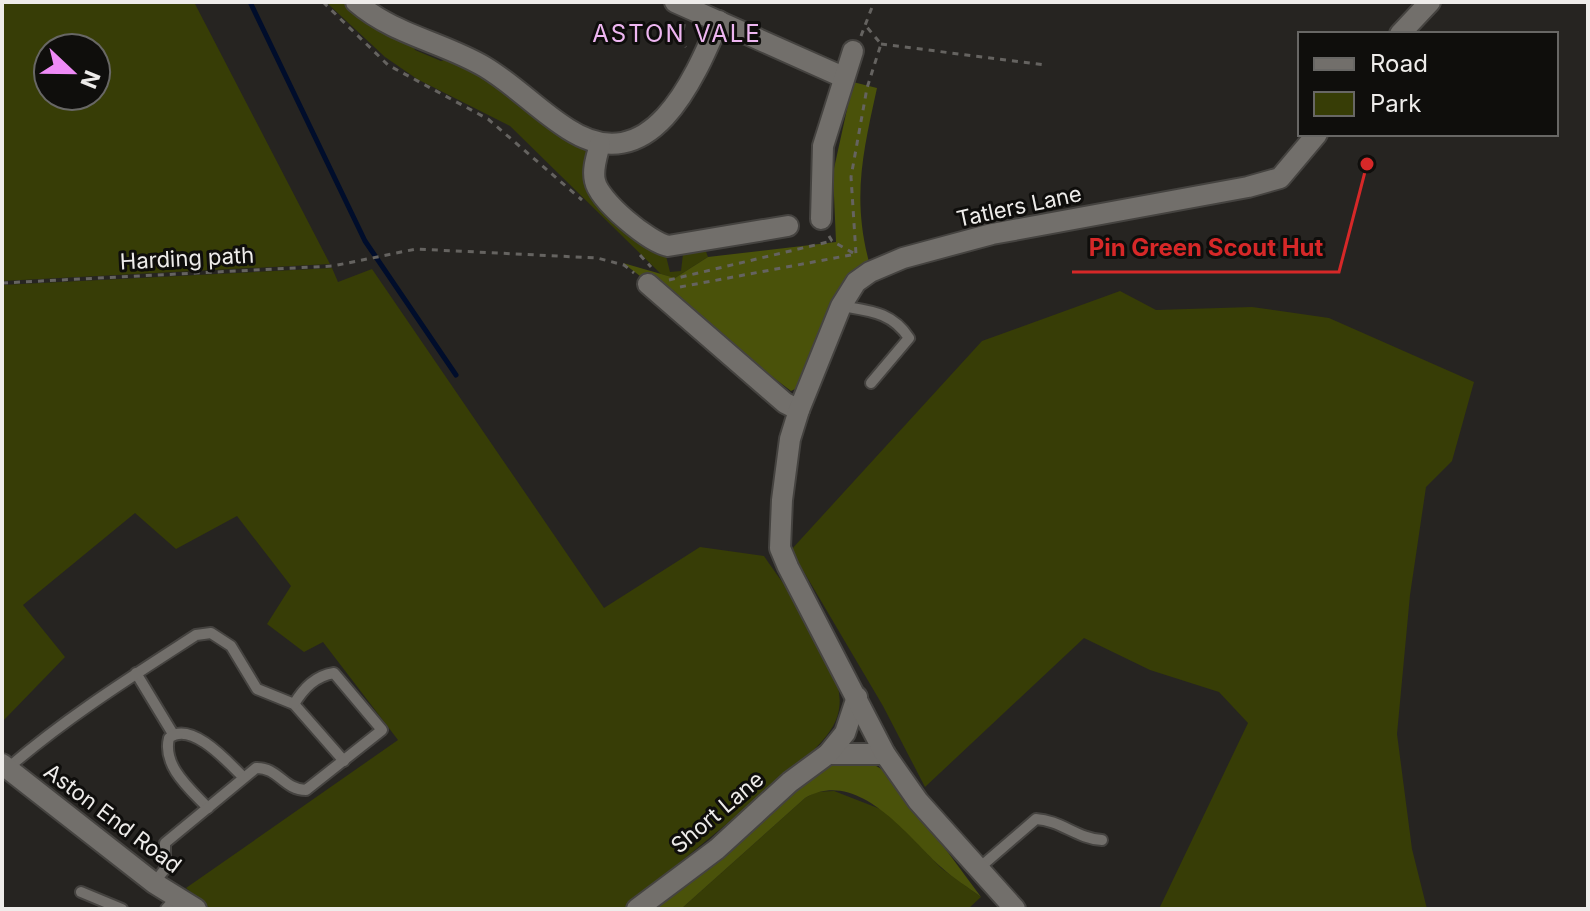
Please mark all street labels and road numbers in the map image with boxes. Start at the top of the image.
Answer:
street label: Tatlers Lane [954,180,1084,232]
street label: Harding path [119,242,255,274]
street label: Aston End Road [39,758,187,878]
street label: Short Lane [665,766,769,858]

